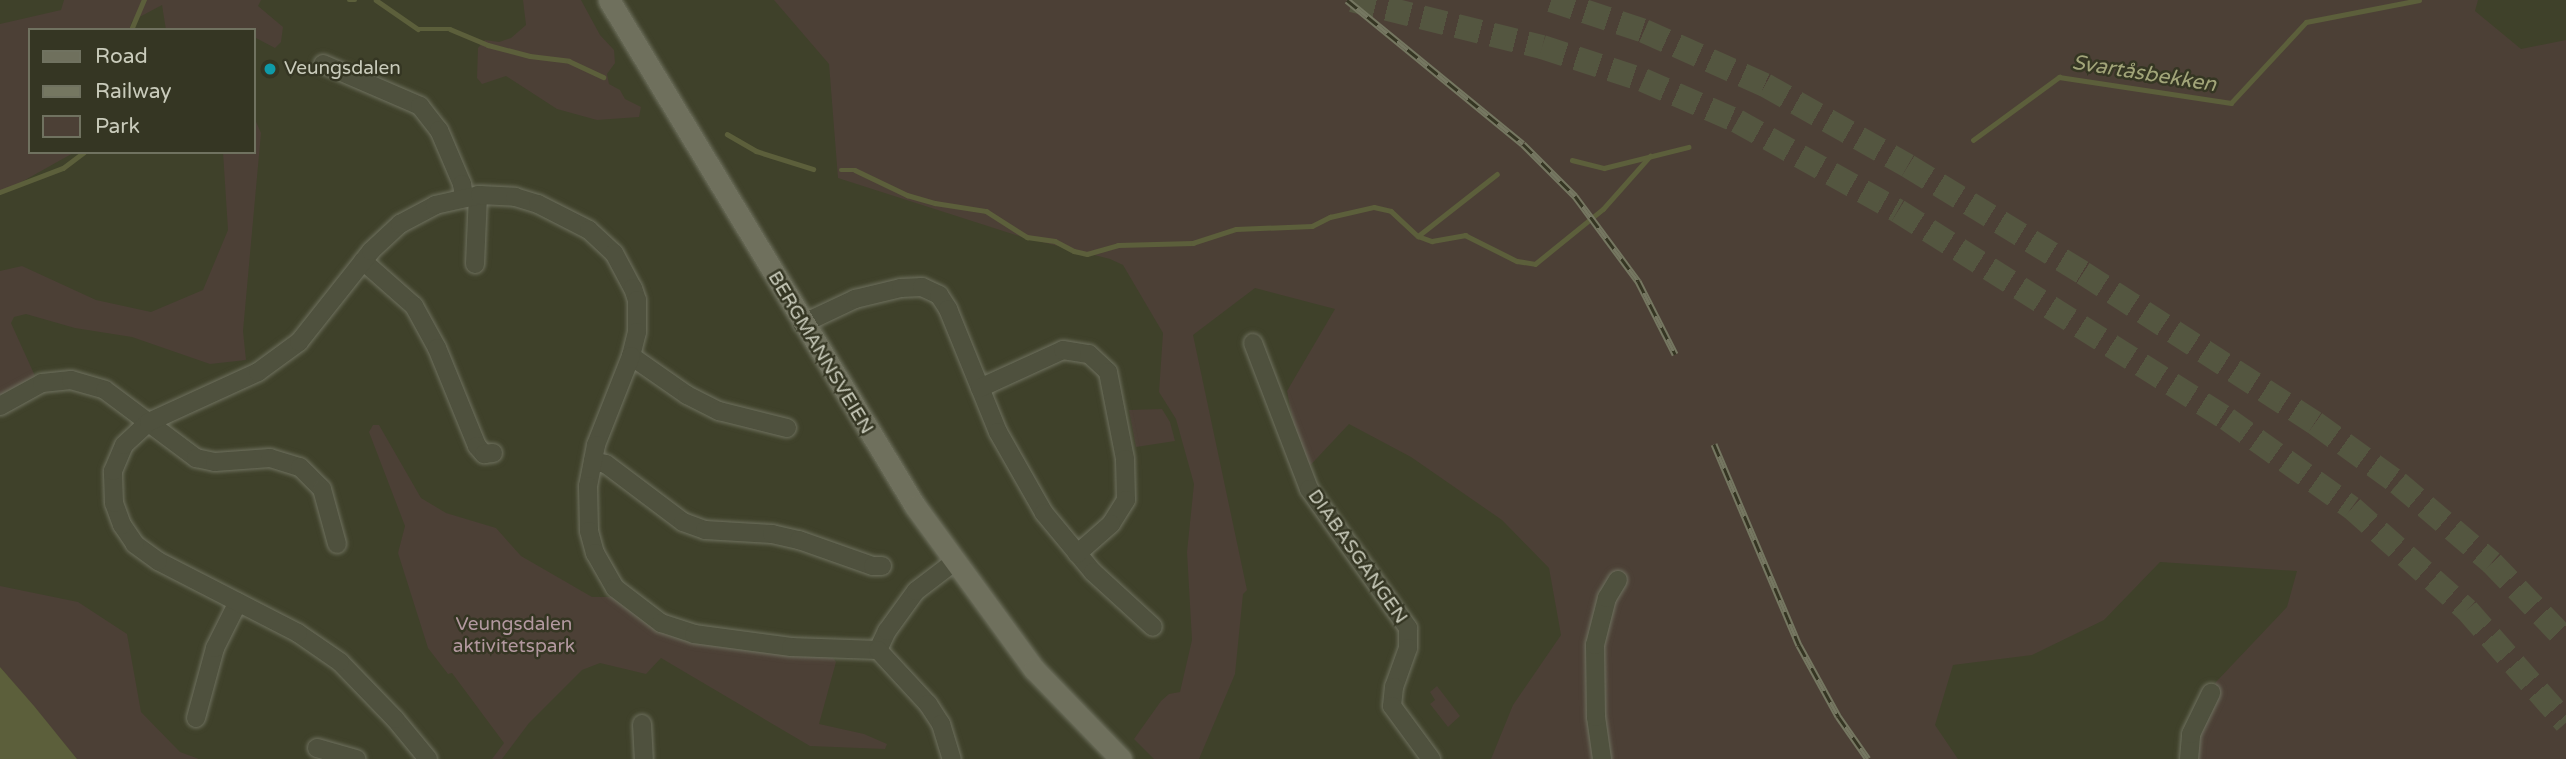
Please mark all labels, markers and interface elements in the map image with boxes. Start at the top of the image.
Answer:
legend [28,28,256,154]
text: Road [95,44,148,69]
water label: Svartåsbekken [2070,50,2218,98]
place label: Veungsdalen [284,58,401,80]
marker: Veungsdalen [262,61,278,77]
text: Railway [95,79,172,104]
text: Park [95,114,140,139]
street label: BERGMANNSVEIEN [762,267,878,439]
street label: DIABASGANGEN [1302,486,1412,628]
park label: Veungsdalen aktivitetspark [453,614,575,658]

